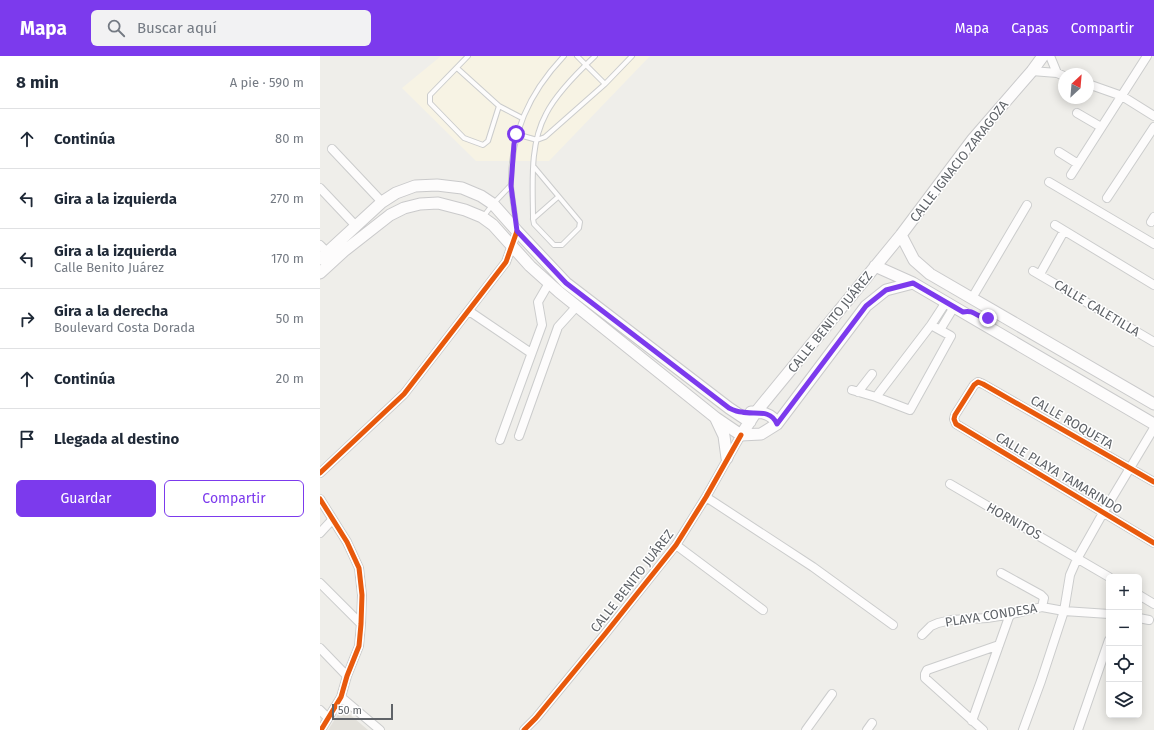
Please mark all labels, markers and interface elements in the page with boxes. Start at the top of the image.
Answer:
search box [91,10,371,46]
text: Mapa [20,17,67,40]
icon: search [105,17,127,39]
text: Buscar aquí [137,19,217,37]
text: Mapa [955,20,989,37]
text: Capas [1011,20,1049,37]
text: Compartir [1071,20,1134,37]
north arrow [1058,68,1094,104]
text: 8 min [16,72,59,93]
text: A pie · 590 m [230,75,304,90]
street label: CALLE IGNACIO ZARAGOZA [907,97,1012,225]
route start [507,125,525,143]
icon: ahead [16,128,38,150]
text: Continúa [54,130,115,148]
text: 80 m [275,131,304,146]
icon: left [16,188,38,210]
text: Gira a la izquierda [54,190,177,208]
text: 270 m [270,191,304,206]
text: Gira a la izquierda [54,242,177,260]
icon: left [16,248,38,270]
text: 170 m [271,251,304,266]
text: Calle Benito Juárez [54,260,164,275]
street label: CALLE BENITO JUÁREZ [785,268,876,376]
street label: CALLE CALETILLA [1051,277,1143,340]
text: Gira a la derecha [54,302,168,320]
icon: right [16,308,38,330]
route end [979,309,997,327]
text: 50 m [276,311,304,326]
text: Boulevard Costa Dorada [54,320,195,335]
icon: ahead [16,368,38,390]
text: Continúa [54,370,115,388]
text: 20 m [276,371,304,386]
street label: CALLE ROQUETA [1028,392,1116,452]
icon: arrive [16,428,38,450]
street label: CALLE PLAYA TAMARINDO [993,429,1125,517]
text: Llegada al destino [54,430,179,448]
button: Guardar [16,480,156,517]
button: Compartir [164,480,304,517]
street label: HORNITOS [984,499,1044,543]
street label: CALLE BENITO JUÁREZ [587,527,677,635]
map controls [1106,574,1142,718]
button: + [1106,574,1142,610]
street label: PLAYA CONDESA [944,600,1039,630]
button: − [1106,610,1142,646]
button: locate [1106,646,1142,682]
button: layers [1106,682,1142,718]
scale bar [332,702,393,721]
text: 50 m [338,704,362,717]

